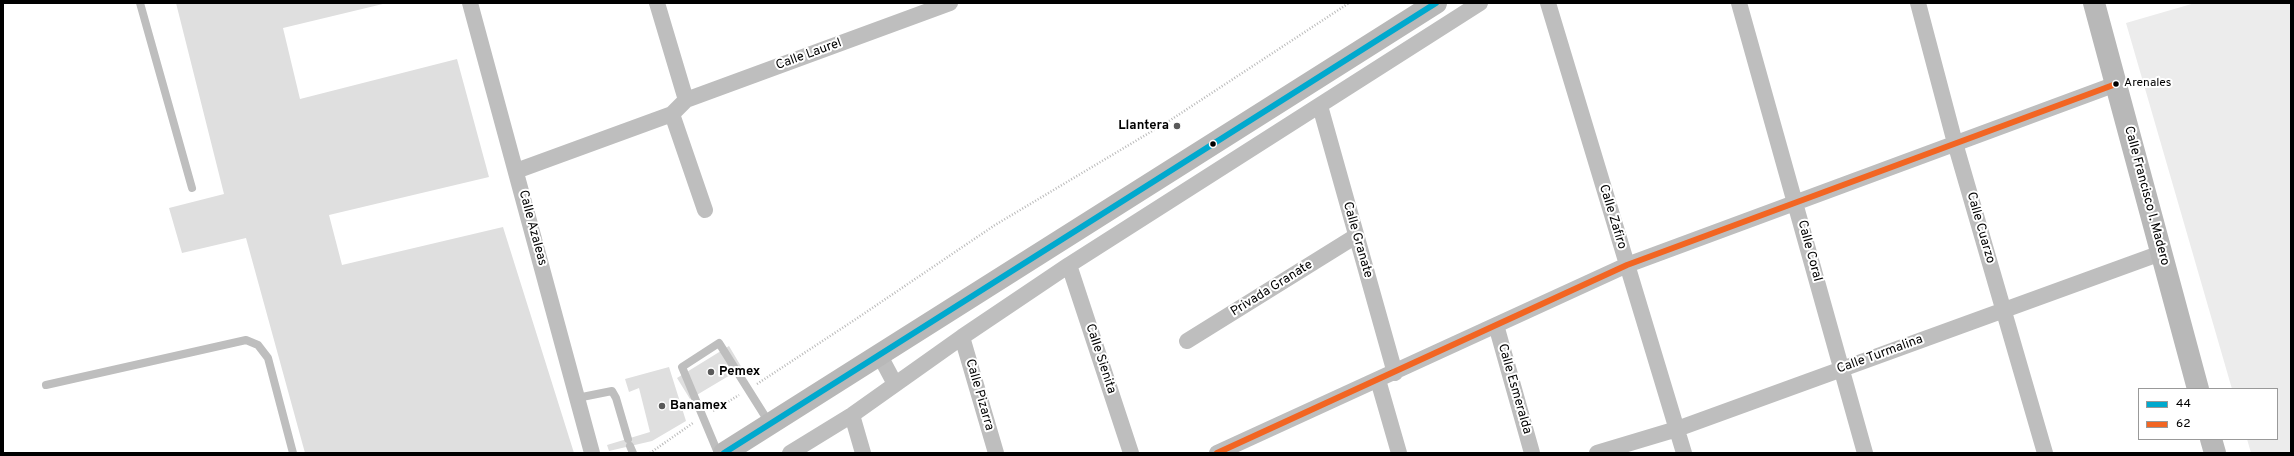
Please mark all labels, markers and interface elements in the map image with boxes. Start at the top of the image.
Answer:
street label: Calle Laurel [774,36,844,74]
place label: Arenales [2124,77,2171,91]
marker: Arenales [2111,79,2121,89]
place label: Llantera [1118,118,1169,134]
marker: Llantera [1172,121,1182,131]
street label: Calle Francisco I. Madero [2120,125,2172,267]
unlabelled marker [1208,139,1218,149]
street label: Calle Zafiro [1595,183,1629,251]
street label: Calle Azaleas [514,188,550,268]
street label: Calle Cuarzo [1962,190,1998,266]
street label: Calle Granate [1339,200,1375,280]
street label: Calle Coral [1793,219,1825,283]
street label: Privada Granate [1228,258,1316,320]
street label: Calle Sienita [1081,322,1119,396]
street label: Calle Turmalina [1835,332,1925,378]
street label: Calle Esmeralda [1494,342,1534,436]
street label: Calle Pizarra [961,357,997,433]
place label: Pemex [719,364,760,380]
marker: Pemex [706,367,716,377]
legend [2138,388,2278,440]
text: 44 [2176,396,2191,412]
place label: Banamex [670,398,727,414]
marker: Banamex [657,401,667,411]
text: 62 [2176,416,2191,432]

